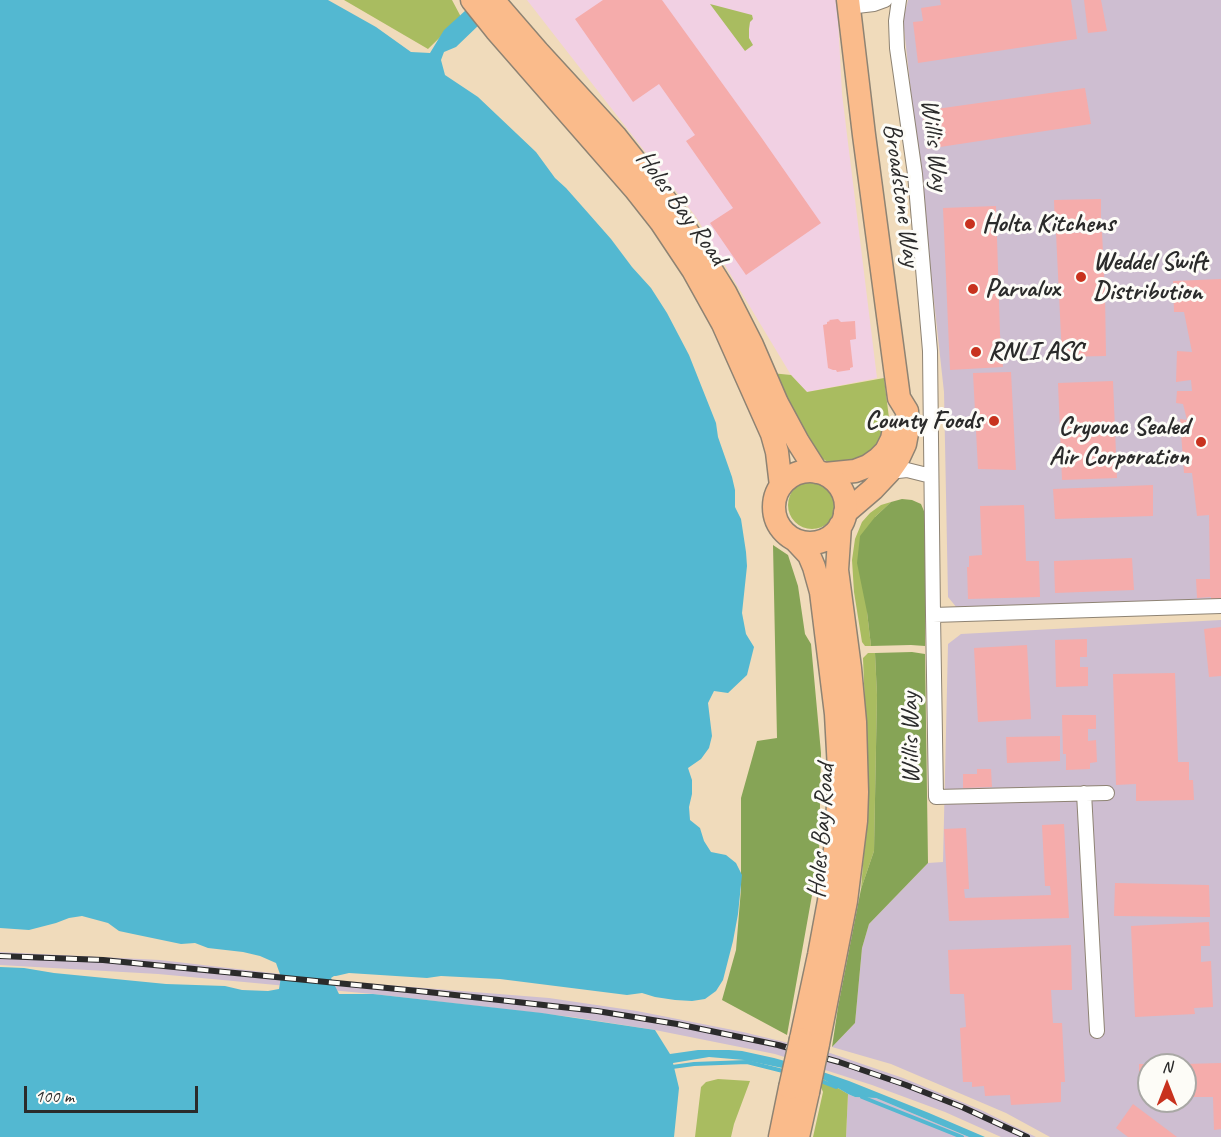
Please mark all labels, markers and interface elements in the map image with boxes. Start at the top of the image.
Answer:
street label: Willis Way [913,98,955,192]
street label: Broadstone Way [876,121,926,269]
street label: Holes Bay Road [629,144,733,272]
place label: Holta Kitchens [982,208,1115,240]
marker: Holta Kitchens [963,217,977,231]
place label: Weddel Swift Distribution [1093,246,1207,308]
marker: Weddel Swift Distribution [1074,270,1088,284]
place label: Parvalux [985,273,1060,305]
marker: Parvalux [966,282,980,296]
place label: RNLI ASC [988,336,1083,368]
marker: RNLI ASC [969,345,983,359]
place label: County Foods [865,405,982,437]
place label: Cryovac Sealed Air Corporation [1049,411,1189,472]
marker: County Foods [987,414,1001,428]
marker: Cryovac Sealed Air Corporation [1194,435,1208,449]
street label: Willis Way [895,692,927,784]
street label: Holes Bay Road [802,763,842,899]
north arrow [1137,1053,1197,1113]
text: N [1162,1057,1172,1077]
scale bar [27,1074,201,1112]
text: 100 m [35,1085,74,1107]

